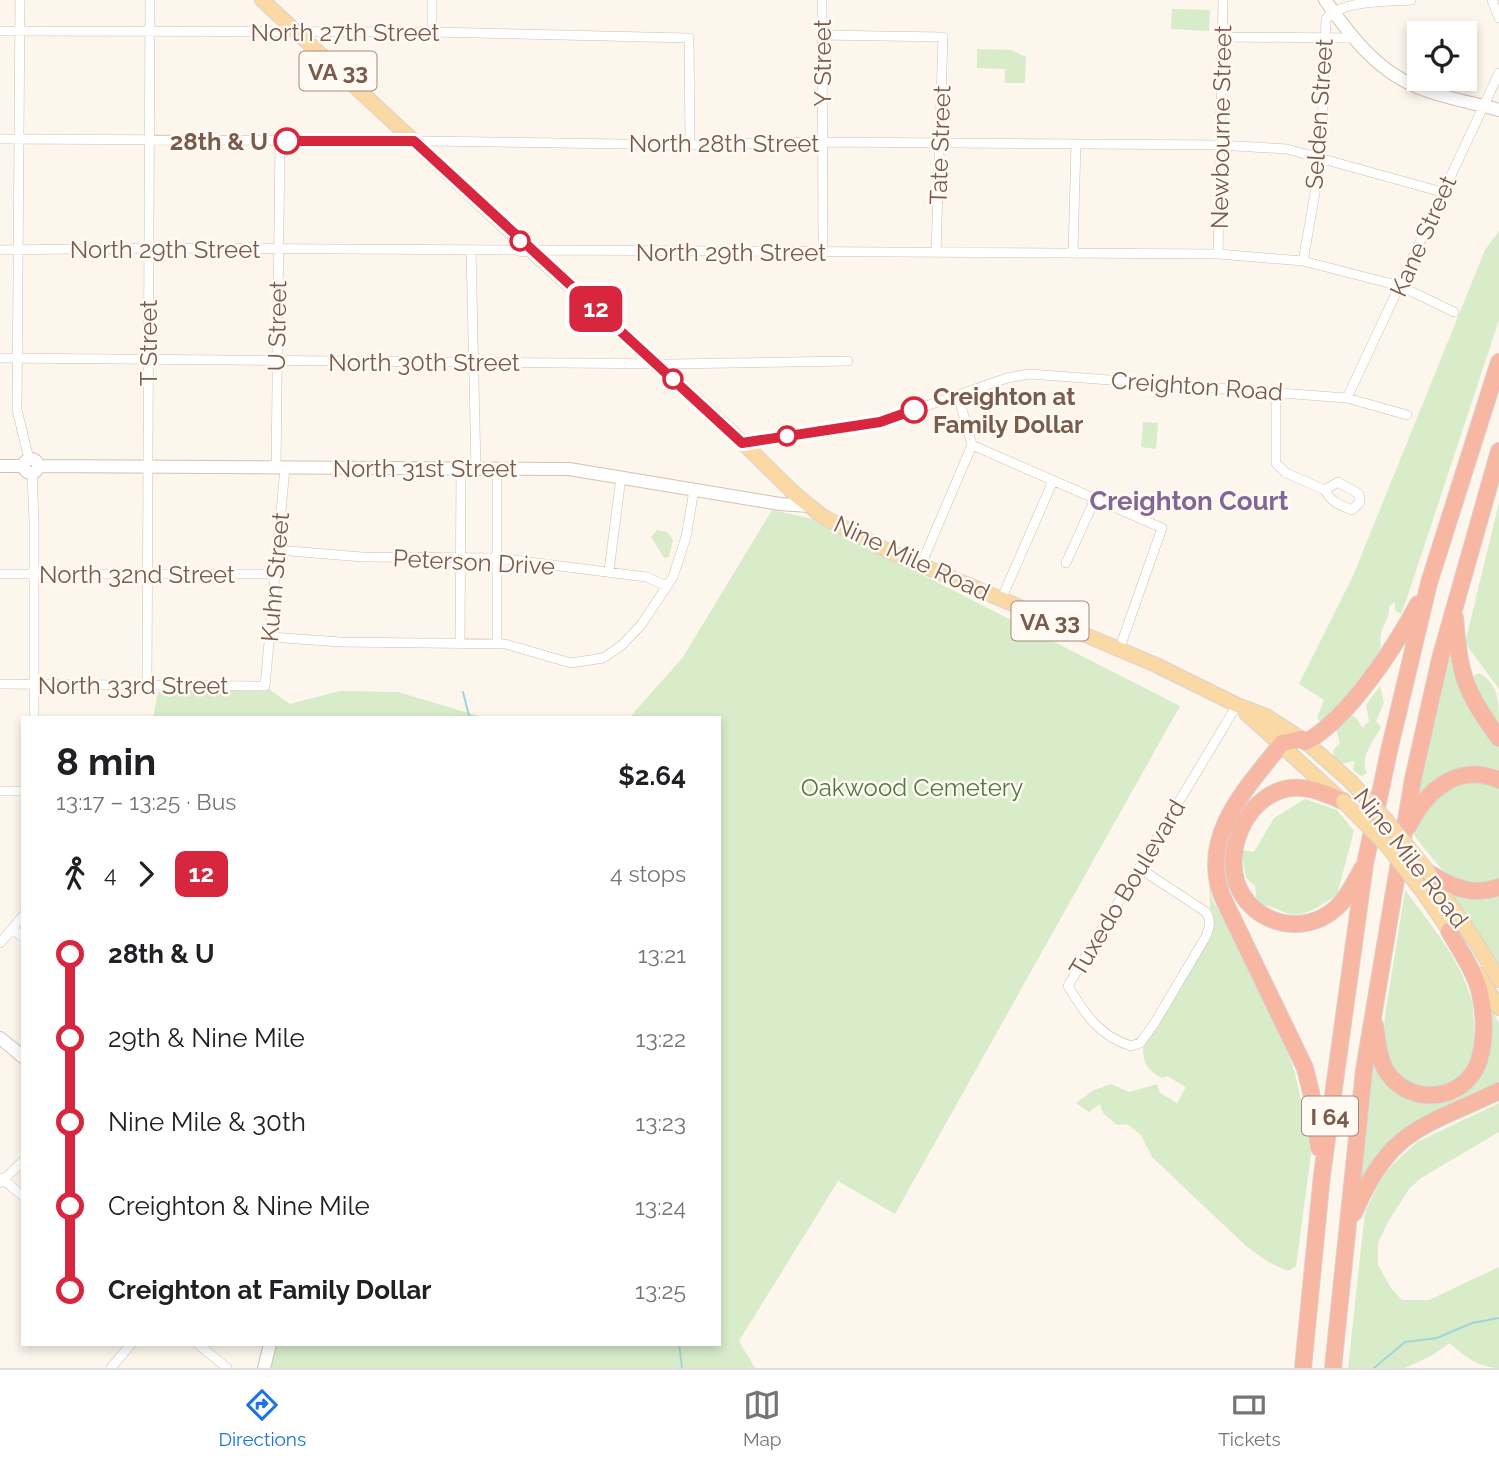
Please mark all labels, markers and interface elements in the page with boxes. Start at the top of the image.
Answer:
street label: North 27th Street [250,18,440,47]
street label: Y Street [808,19,837,107]
map controls [1407,21,1477,91]
button: locate [1407,21,1477,91]
street label: Newbourne Street [1205,25,1237,229]
street label: Selden Street [1299,38,1339,190]
road number: VA 33 [300,52,376,90]
street label: Tate Street [923,85,957,205]
place label: 28th & U [170,127,268,156]
marker: 28th & U [274,128,300,154]
street label: North 28th Street [629,129,819,158]
street label: Kane Street [1383,171,1463,301]
unlabelled marker [510,231,530,251]
street label: North 29th Street [70,235,260,264]
street label: North 29th Street [636,238,826,267]
street label: U Street [262,280,292,372]
line badge: 12 [564,286,628,332]
text: 12 [583,294,609,323]
street label: T Street [134,300,163,386]
street label: North 30th Street [328,348,520,377]
street label: Creighton Road [1110,366,1284,406]
unlabelled marker [663,369,683,389]
place label: Creighton at Family Dollar [933,382,1083,439]
marker: Creighton at Family Dollar [901,397,927,423]
unlabelled marker [777,426,797,446]
street label: North 31st Street [333,454,517,483]
district label: Creighton Court [1089,486,1289,516]
street label: Nine Mile Road [829,509,995,607]
street label: Kuhn Street [255,511,295,643]
street label: Peterson Drive [392,543,556,581]
street label: North 32nd Street [39,560,235,589]
road number: VA 33 [1012,601,1088,640]
street label: North 33rd Street [38,671,228,700]
text: 8 min [56,739,156,784]
text: $2.64 [618,761,686,791]
park label: Oakwood Cemetery [801,773,1023,802]
street label: Nine Mile Road [1348,783,1474,933]
text: 13:17 – 13:25 · Bus [56,788,236,815]
street label: Tuxedo Boulevard [1063,794,1191,982]
icon: walk [56,855,94,893]
icon: forward [127,855,165,893]
text: 12 [189,859,214,888]
text: 4 [104,860,117,887]
text: 4 stops [610,860,686,887]
text: 28th & U [108,939,215,969]
text: 13:21 [638,941,686,968]
text: 29th & Nine Mile [108,1023,305,1053]
text: 13:22 [636,1025,686,1052]
road number: I 64 [1302,1096,1358,1135]
text: Nine Mile & 30th [108,1107,306,1137]
text: 13:23 [635,1109,686,1136]
text: Creighton & Nine Mile [108,1191,370,1221]
text: 13:24 [635,1193,686,1220]
text: Creighton at Family Dollar [108,1275,431,1305]
text: 13:25 [635,1277,686,1304]
tab: Directions [218,1386,306,1450]
tab: Map [743,1386,782,1450]
tab: Tickets [1218,1386,1281,1450]

